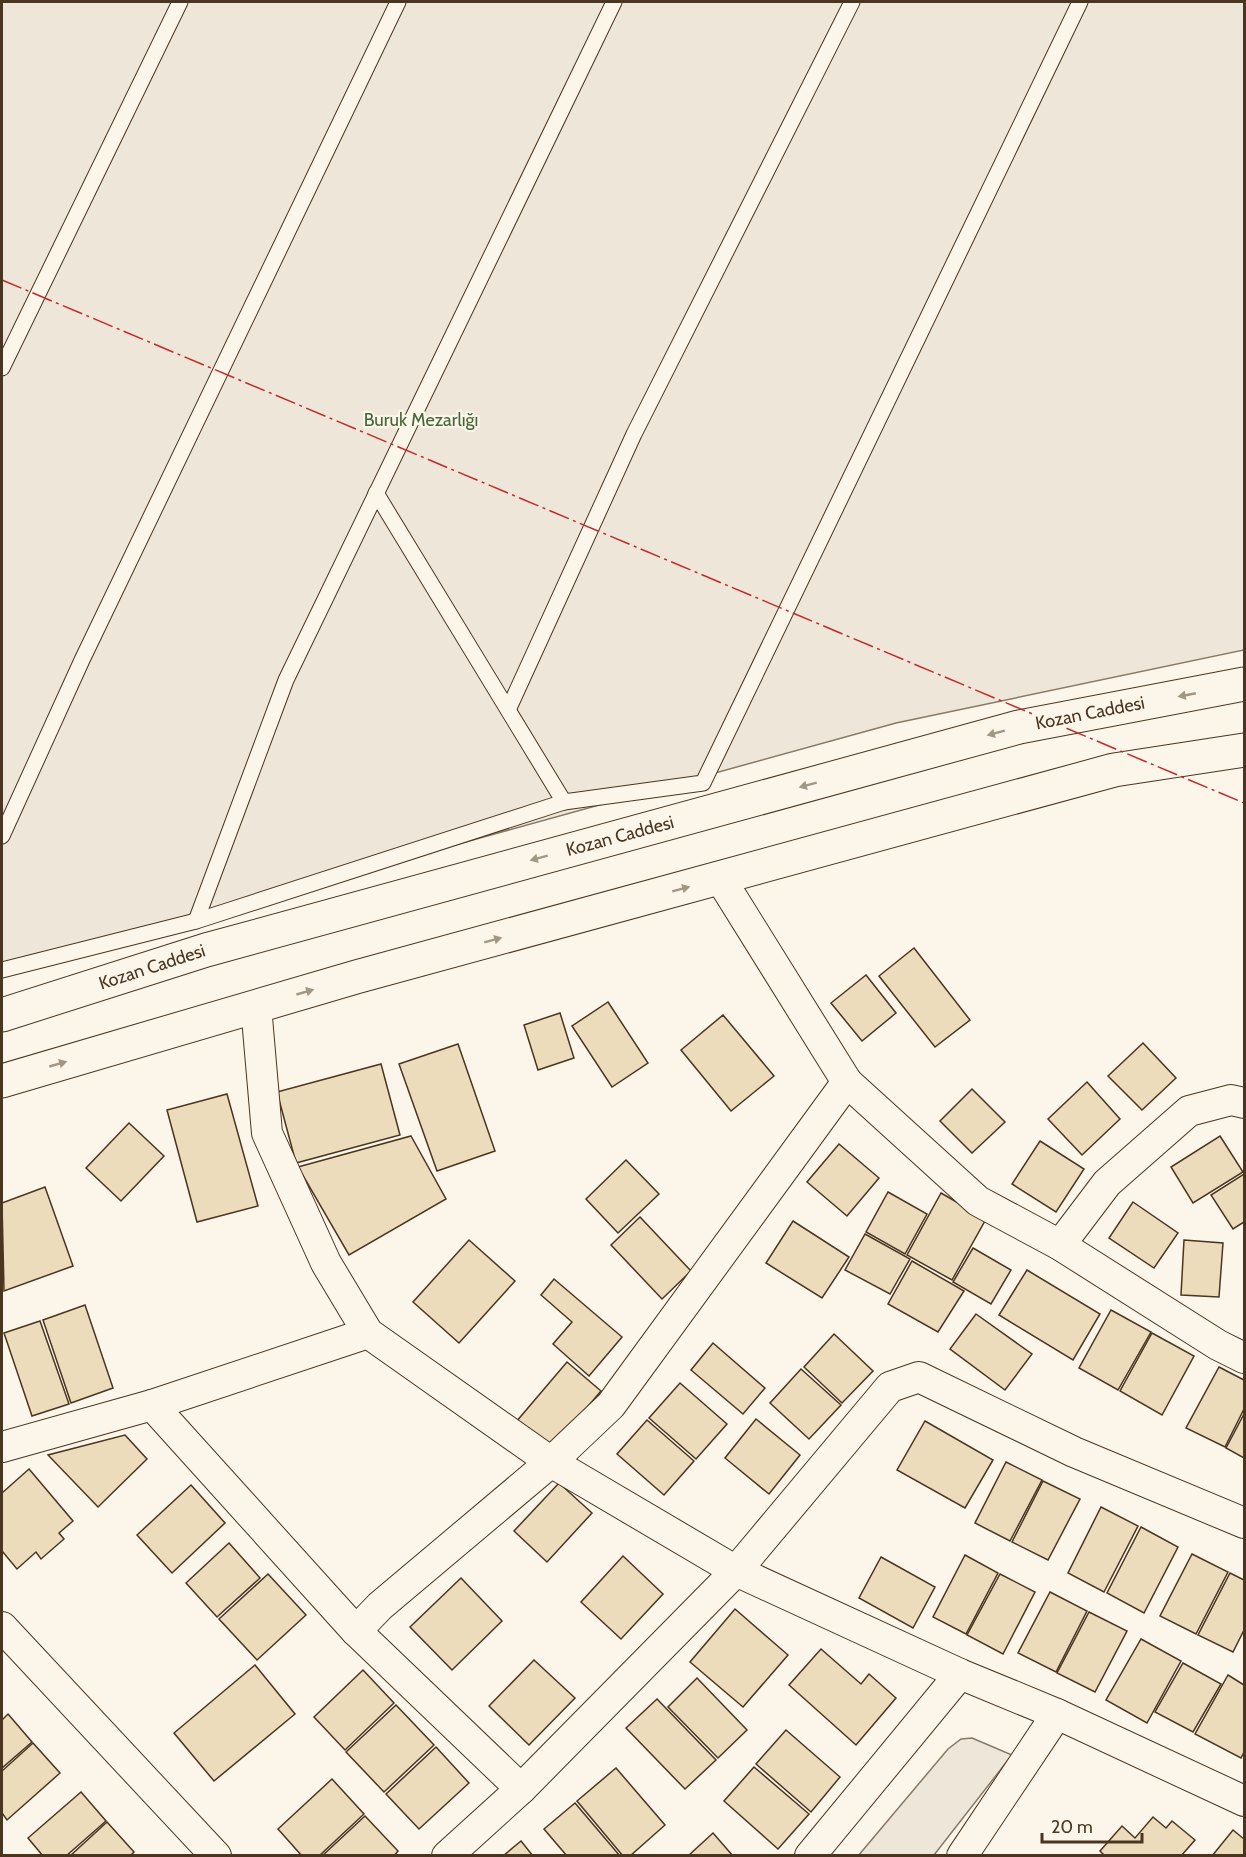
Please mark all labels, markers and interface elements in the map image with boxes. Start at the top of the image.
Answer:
park label: Buruk Mezarlığı [364,409,478,431]
one-way arrow [1177,691,1196,700]
street label: Kozan Caddesi [1034,692,1146,734]
one-way arrow [987,729,1005,738]
one-way arrow [799,780,817,790]
street label: Kozan Caddesi [564,811,676,861]
one-way arrow [530,854,548,864]
one-way arrow [673,884,691,893]
one-way arrow [484,935,502,944]
street label: Kozan Caddesi [96,939,208,995]
one-way arrow [296,987,314,996]
one-way arrow [49,1059,67,1068]
scale bar [1042,1806,1142,1844]
text: 20 m [1051,1816,1093,1838]

